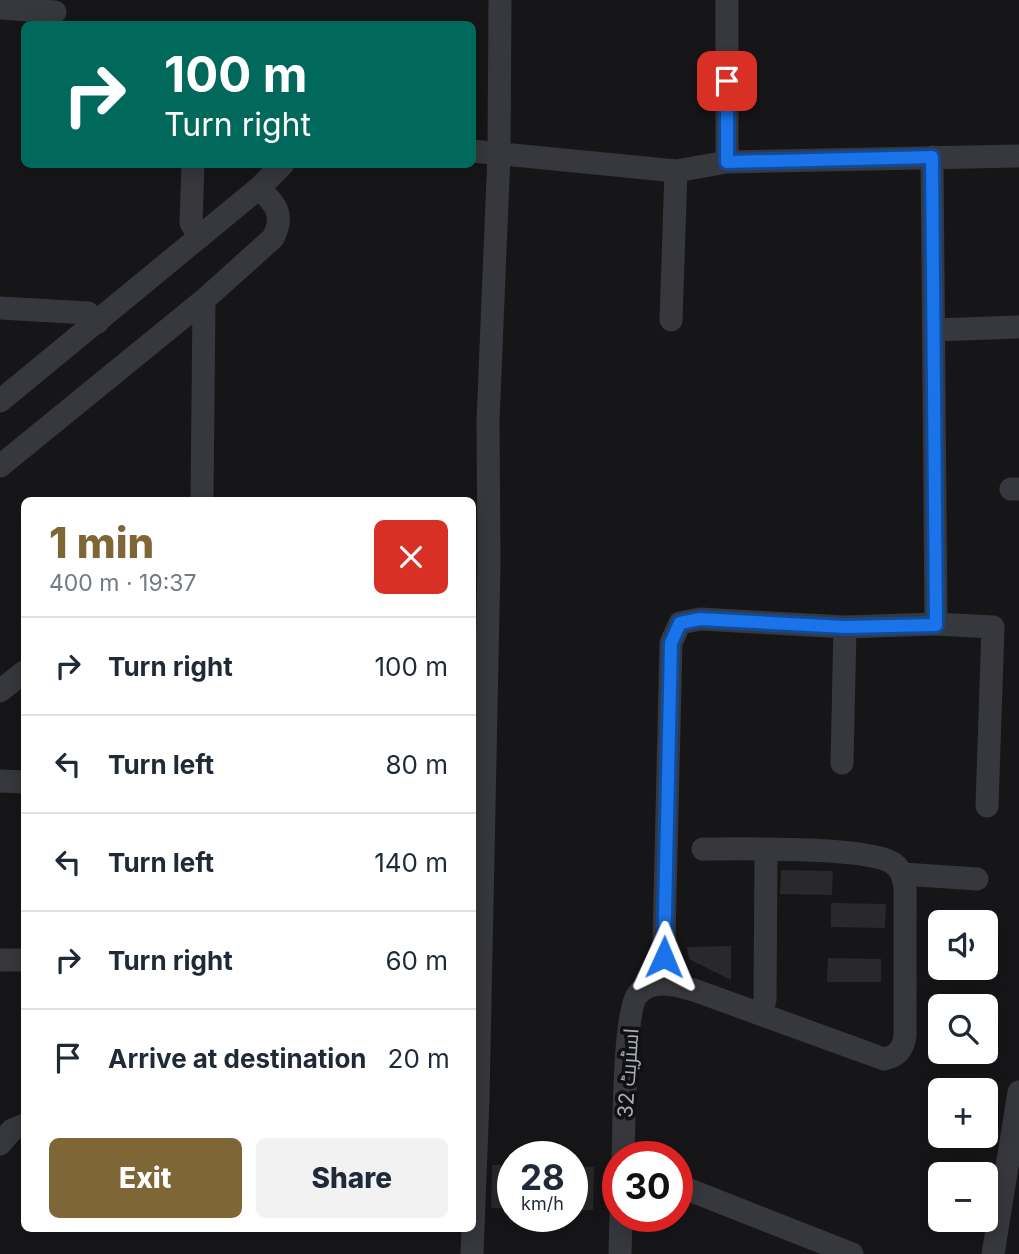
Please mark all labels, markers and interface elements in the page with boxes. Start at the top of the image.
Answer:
text: 100 m [164,45,308,104]
icon: right [49,49,140,140]
pin [697,51,757,111]
icon: arrive [708,62,746,100]
text: Turn right [164,105,311,144]
text: 1 min [49,517,154,568]
button: close [374,520,448,594]
text: 400 m · 19:37 [49,569,197,597]
icon: right [49,647,87,685]
text: Turn right [108,651,233,682]
text: 100 m [375,651,448,682]
icon: left [49,745,87,783]
text: Turn left [108,749,214,780]
text: 80 m [385,749,448,780]
icon: left [49,843,87,881]
text: Turn left [108,847,214,878]
text: 140 m [374,847,448,878]
map controls [928,910,998,1232]
button: sound [928,910,998,980]
position arrow [627,920,701,994]
icon: right [49,941,87,979]
text: Turn right [108,945,233,976]
text: 60 m [385,945,448,976]
button: search [928,994,998,1064]
street label: اسٹریٹ 32 [612,1027,644,1119]
icon: arrive [49,1039,87,1077]
text: Arrive at destination [108,1043,367,1074]
text: 20 m [388,1043,450,1074]
button: + [928,1078,998,1148]
button: Exit [49,1138,242,1218]
button: Share [256,1138,448,1218]
speed limit sign: 30 [602,1141,693,1232]
text: 28 [520,1156,565,1198]
button: − [928,1162,998,1232]
text: km/h [521,1193,564,1214]

